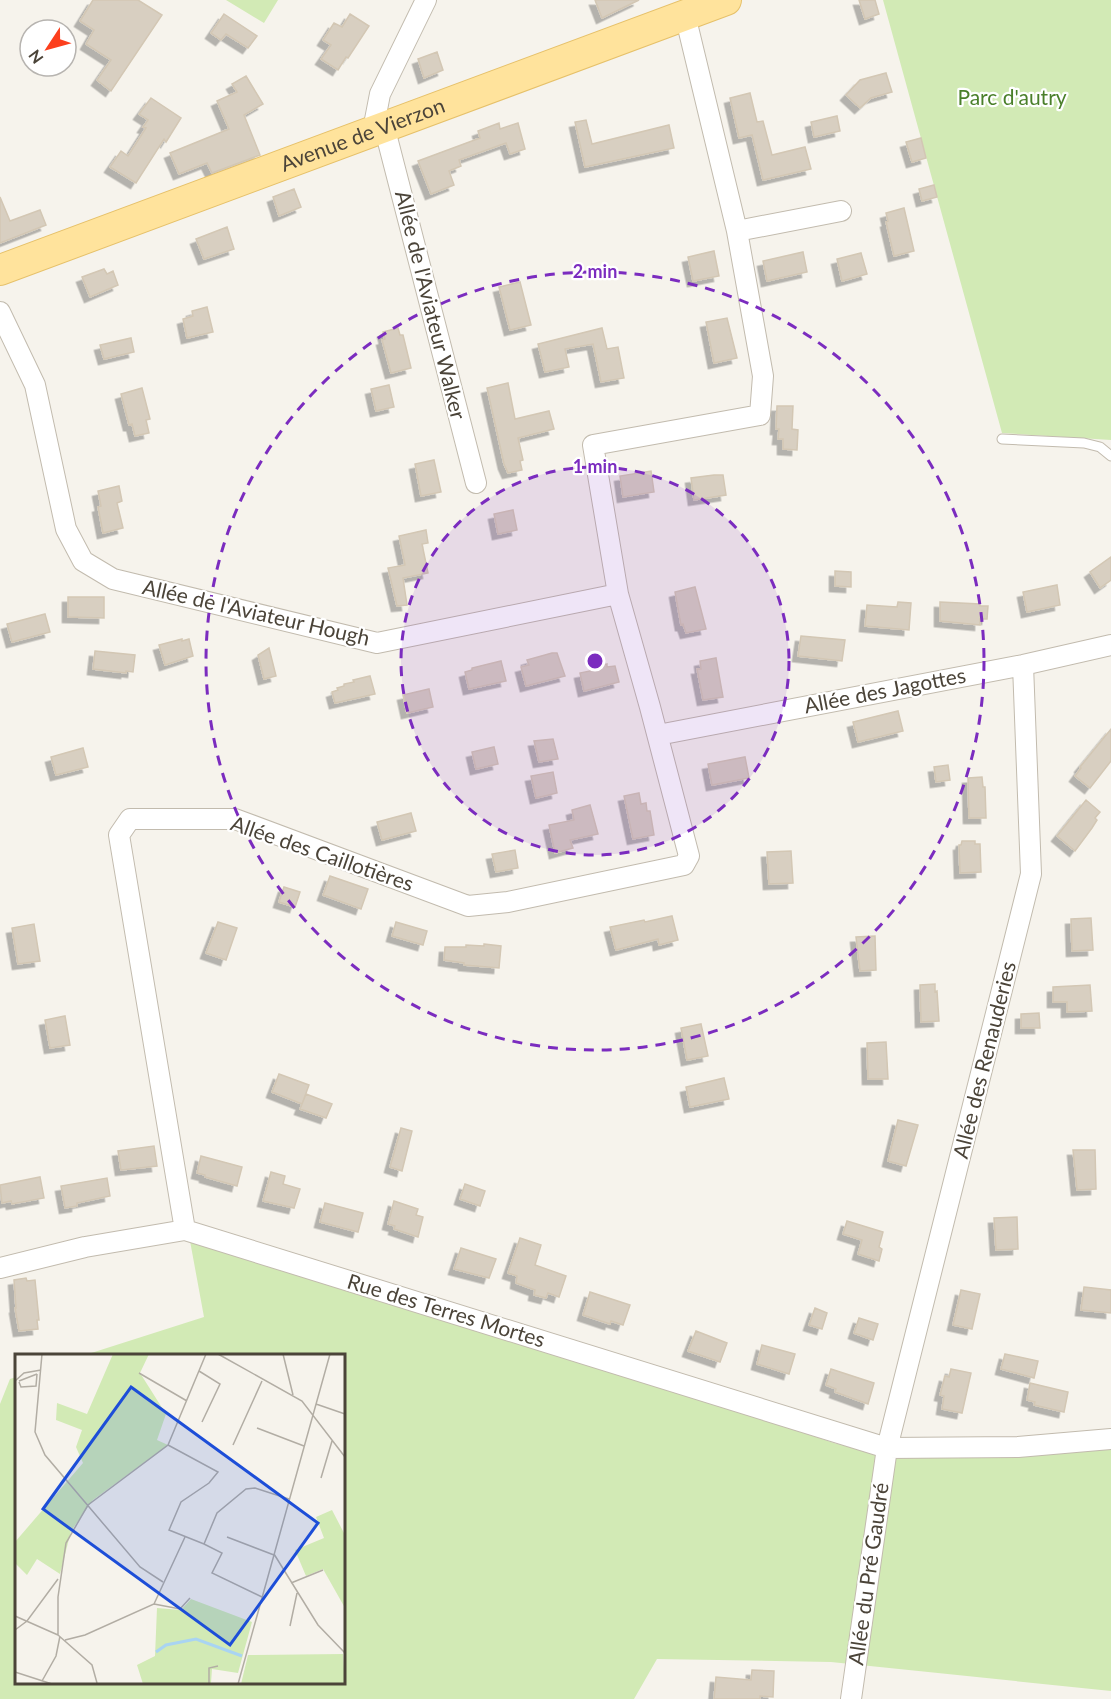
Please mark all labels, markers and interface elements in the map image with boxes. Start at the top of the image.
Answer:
north arrow [18,18,78,78]
text: N [24,47,47,68]
park label: Parc d'autry [957,84,1067,109]
street label: Avenue de Vierzon [277,92,448,176]
street label: Allée de l'Aviateur Walker [391,188,472,422]
text: 2 min [573,260,617,282]
text: 1 min [573,455,617,477]
street label: Allée de l'Aviateur Hough [140,573,372,650]
centre of rings [585,651,605,671]
street label: Allée des Jagottes [802,662,968,717]
street label: Allée des Caillotières [228,810,417,896]
street label: Allée des Renauderies [947,959,1020,1161]
street label: Rue des Terres Mortes [345,1268,548,1352]
inset map [15,1354,345,1684]
street label: Allée du Pré Gaudré [842,1481,893,1667]

